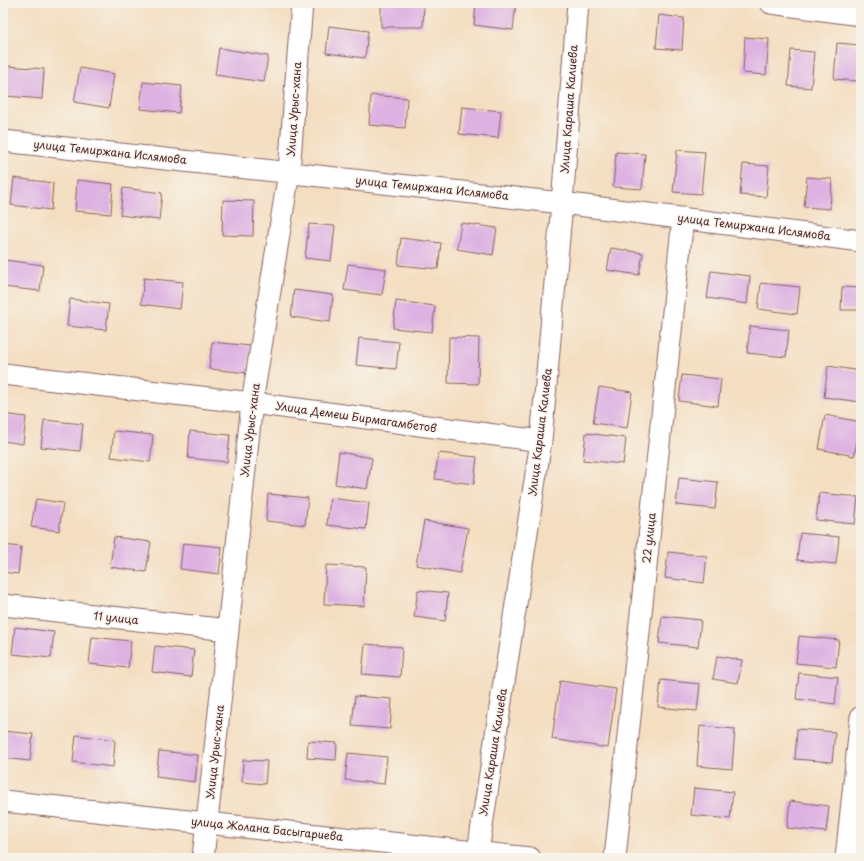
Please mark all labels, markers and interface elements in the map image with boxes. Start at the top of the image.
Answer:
street label: Улица Караша Калиева [556,44,581,174]
street label: Улица Урыс-хана [282,61,305,157]
street label: улица Темиржана Ислямова [33,135,188,168]
street label: улица Темиржана Ислямова [355,171,510,204]
street label: улица Темиржана Ислямова [677,209,832,244]
street label: Улица Караша Калиева [523,367,556,497]
street label: Улица Урыс-хана [235,382,264,478]
street label: Улица Демеш Бирмагамбетов [274,397,438,436]
street label: 22 улица [637,512,660,564]
street label: 11 улица [93,607,140,628]
street label: Улица Караша Калиева [474,687,511,817]
street label: Улица Урыс-хана [201,704,228,800]
street label: улица Жолана Басыгариева [190,812,344,845]

